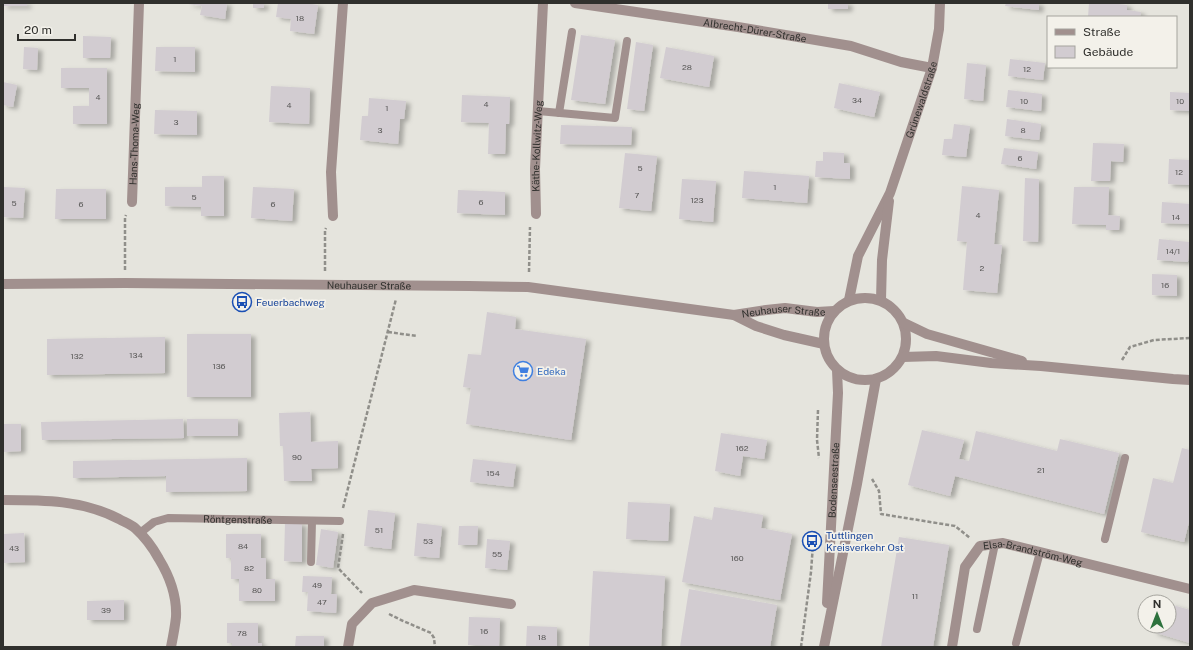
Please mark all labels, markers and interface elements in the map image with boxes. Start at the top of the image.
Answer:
house number: 18 [296,13,304,23]
scale bar [18,16,75,42]
street label: Albrecht-Dürer-Straße [702,16,808,44]
legend [1047,16,1177,68]
text: 20 m [24,23,52,37]
text: Straße [1083,25,1121,39]
text: Gebäude [1083,45,1133,59]
house number: 1 [173,54,177,64]
street label: Grünewaldstraße [903,60,939,140]
house number: 28 [682,62,692,72]
house number: 12 [1023,64,1031,74]
house number: 4 [95,92,101,102]
house number: 34 [852,95,862,105]
house number: 10 [1020,96,1028,106]
house number: 10 [1176,96,1184,106]
house number: 4 [483,99,489,109]
house number: 4 [286,100,292,110]
street label: Käthe-Kollwitz-Weg [529,100,544,192]
street label: Hans-Thoma-Weg [127,103,141,185]
house number: 1 [385,103,389,113]
house number: 3 [173,117,179,127]
house number: 3 [377,125,383,135]
house number: 8 [1020,125,1026,135]
house number: 6 [1018,153,1023,163]
house number: 5 [637,163,643,173]
house number: 12 [1175,167,1183,177]
house number: 1 [773,182,777,192]
house number: 7 [635,190,640,200]
house number: 5 [191,192,197,202]
house number: 123 [690,195,704,205]
house number: 6 [479,197,484,207]
house number: 5 [11,198,17,208]
house number: 6 [79,199,84,209]
house number: 6 [271,199,276,209]
house number: 4 [975,210,981,220]
house number: 14 [1172,212,1180,222]
house number: 14/1 [1166,246,1180,256]
house number: 2 [980,263,985,273]
street label: Neuhauser Straße [327,279,412,291]
house number: 16 [1161,280,1169,290]
bus stop icon: Feuerbachweg [231,291,253,313]
place label: Feuerbachweg [256,296,325,308]
street label: Neuhauser Straße [741,302,826,320]
house number: 134 [129,350,143,360]
house number: 132 [70,351,84,361]
supermarket icon: Edeka [512,360,534,382]
house number: 136 [212,361,226,371]
place label: Edeka [537,365,566,377]
street label: Bodenseestraße [825,442,841,518]
house number: 162 [735,443,749,453]
house number: 90 [292,452,302,462]
house number: 21 [1037,465,1045,475]
house number: 154 [486,468,500,478]
street label: Röntgenstraße [203,513,273,526]
house number: 51 [375,525,383,535]
place label: Tuttlingen Kreisverkehr Ost [826,529,904,553]
bus stop icon: Tuttlingen Kreisverkehr Ost [801,530,823,552]
house number: 53 [423,536,433,546]
street label: Elsa-Brandström-Weg [982,537,1084,568]
house number: 84 [238,541,248,551]
house number: 43 [9,543,19,553]
house number: 55 [492,549,502,559]
house number: 160 [730,553,744,563]
house number: 82 [244,563,254,573]
house number: 49 [312,580,322,590]
house number: 80 [252,585,262,595]
house number: 11 [912,591,918,601]
north arrow [1137,594,1177,634]
house number: 47 [317,597,327,607]
text: N [1153,598,1161,610]
house number: 39 [101,605,111,615]
house number: 16 [480,626,488,636]
house number: 78 [237,628,247,638]
house number: 18 [538,632,546,642]

